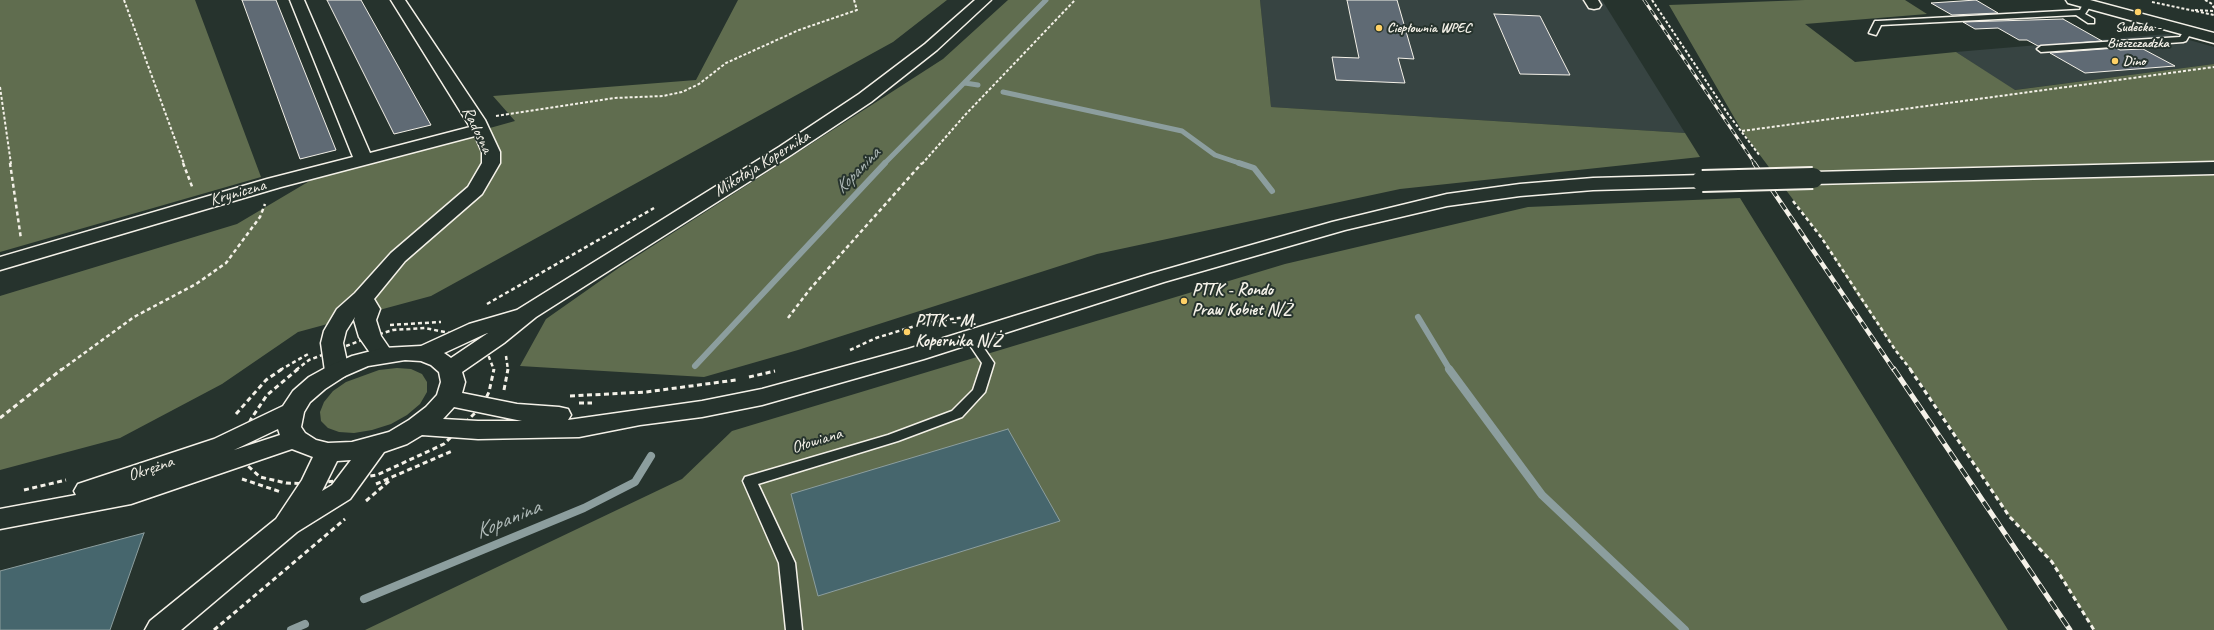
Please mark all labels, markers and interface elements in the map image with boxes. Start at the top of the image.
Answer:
marker: Sudecka - Bieszczadzka [2133,7,2143,17]
place label: Sudecka - Bieszczadzka [2107,19,2169,52]
place label: Ciepłownia WPEC [1387,20,1471,36]
marker: Ciepłownia WPEC [1374,23,1384,33]
place label: Dino [2123,53,2146,69]
marker: Dino [2110,56,2120,66]
street label: Radosna [457,103,497,157]
street label: Mikołaja Kopernika [710,126,814,202]
water label: Kopanina [831,143,885,199]
street label: Kryniczna [208,175,268,211]
place label: PTTK - Rondo Praw Kobiet N/Ż [1192,281,1292,321]
marker: PTTK - Rondo Praw Kobiet N/Ż [1179,296,1189,306]
place label: PTTK - M. Kopernika N/Ż [915,312,1001,352]
marker: PTTK - M. Kopernika N/Ż [902,327,912,337]
street label: Ołowiana [789,424,845,458]
street label: Okrężna [126,452,176,486]
water label: Kopanina [471,495,545,545]

